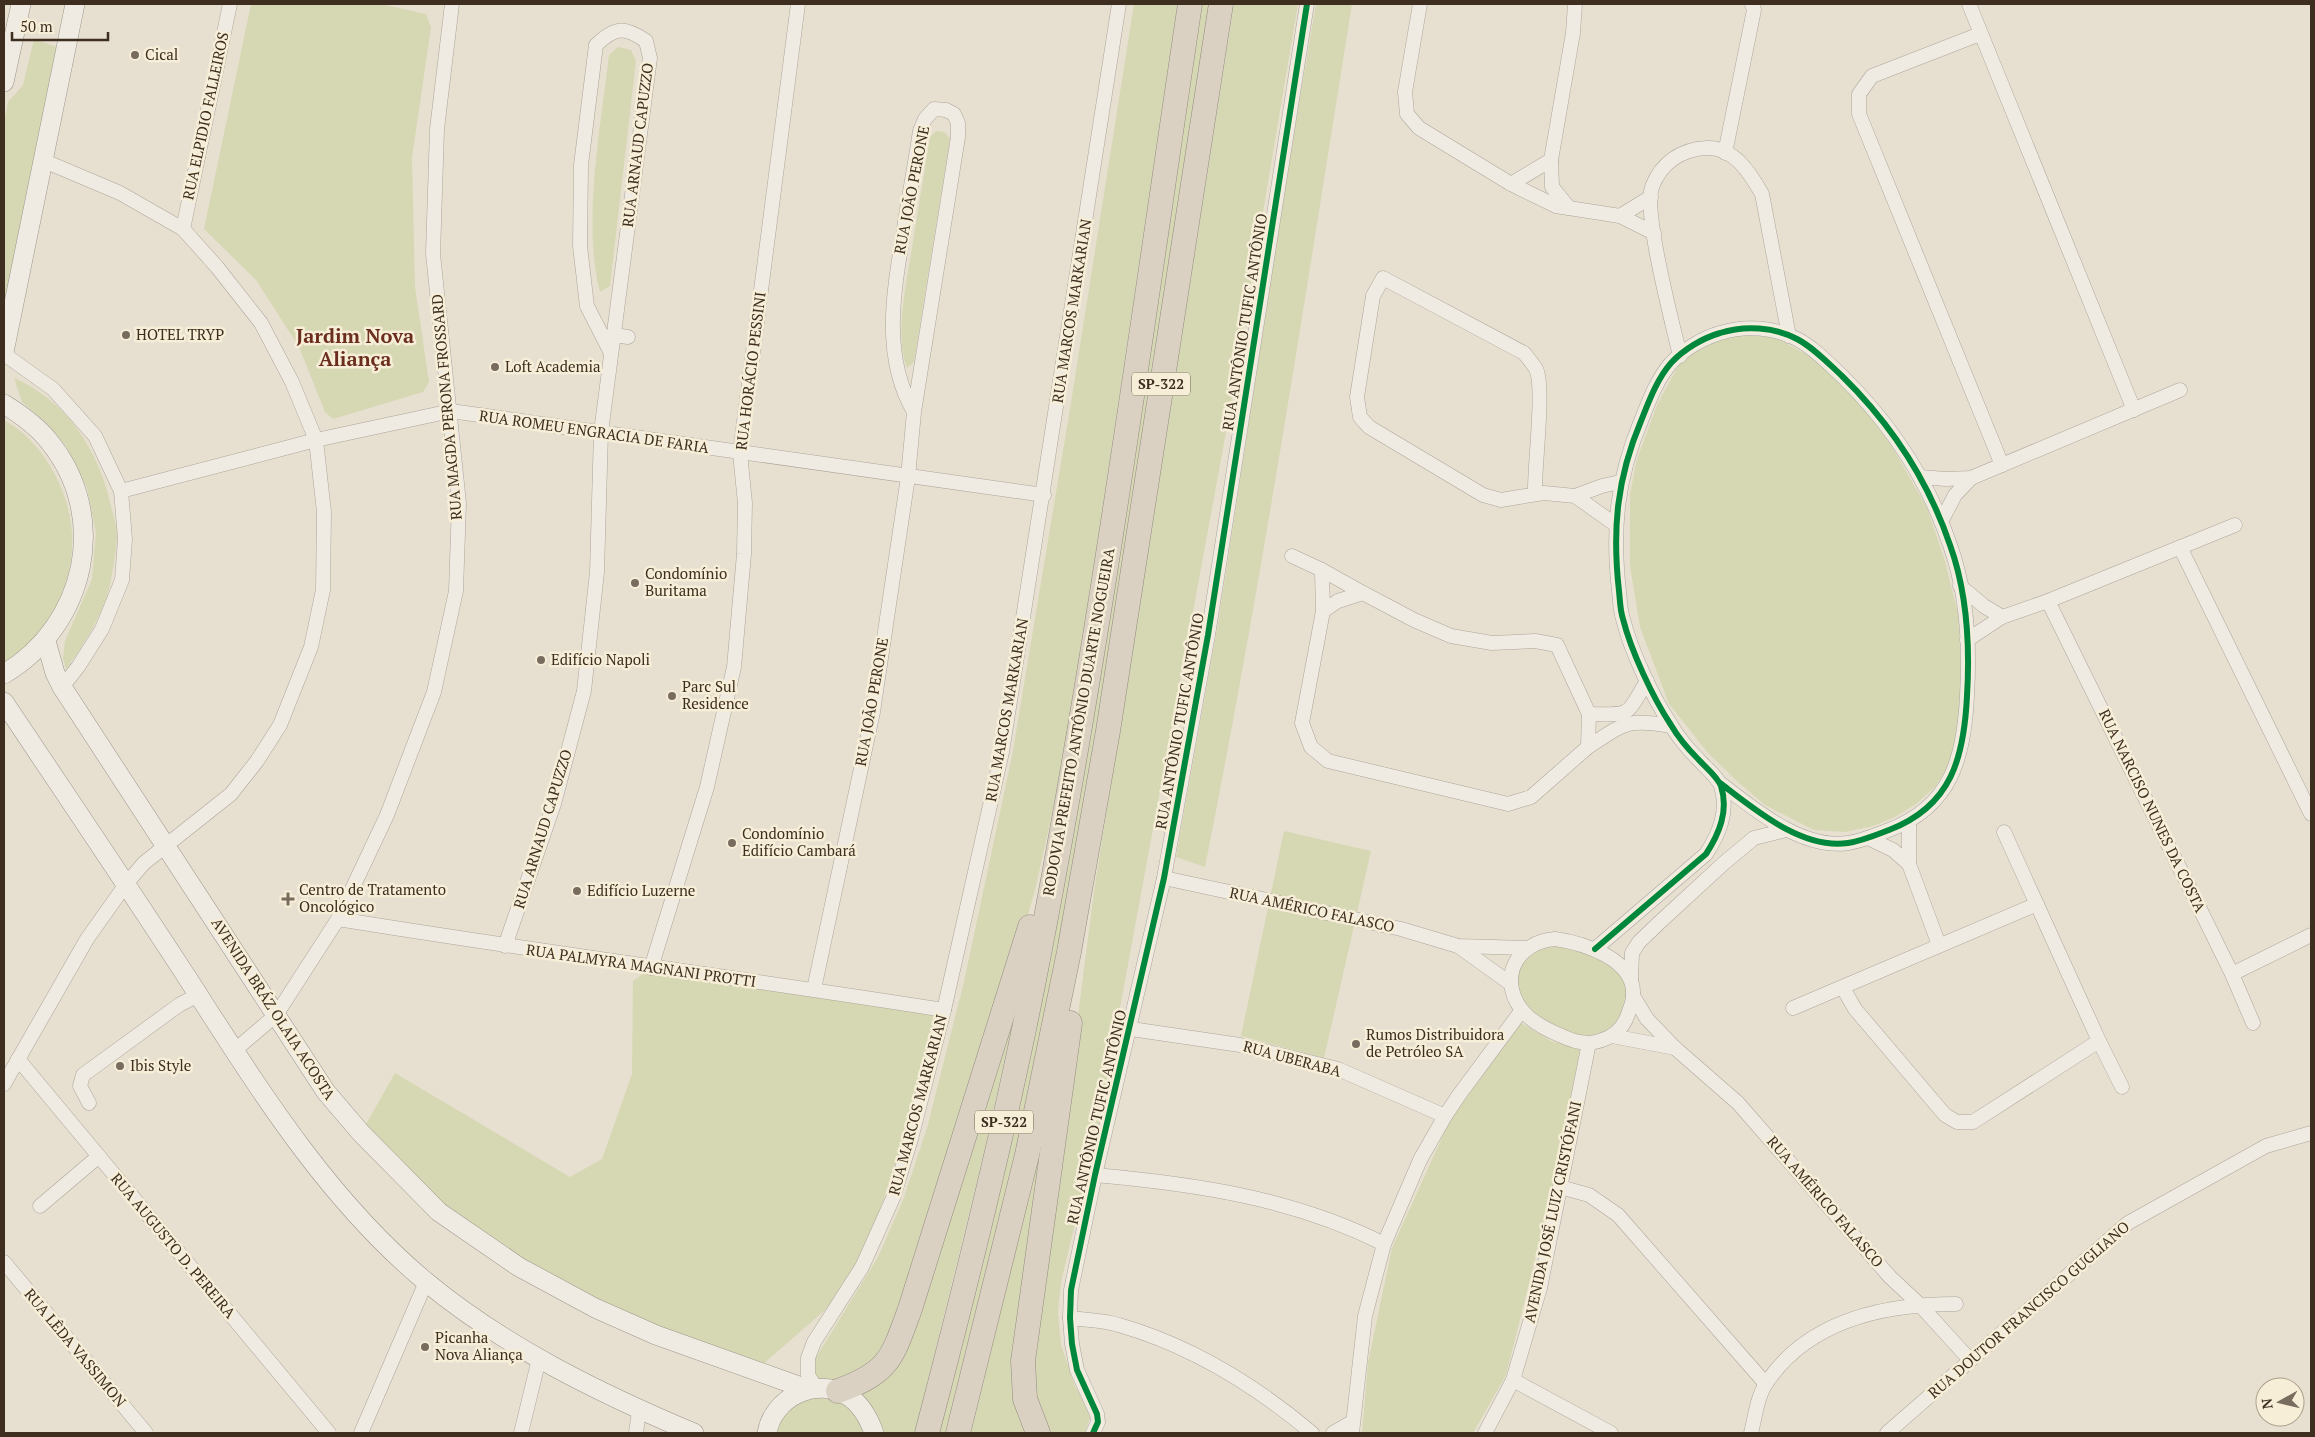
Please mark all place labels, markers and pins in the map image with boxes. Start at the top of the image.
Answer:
place label: Cical [145,44,178,64]
marker: Cical [129,49,141,61]
place label: HOTEL TRYP [136,324,224,344]
marker: HOTEL TRYP [120,329,132,341]
place label: Loft Academia [505,356,601,376]
marker: Loft Academia [489,361,501,373]
place label: Condomínio Buritama [645,563,727,600]
marker: Condomínio Buritama [629,577,641,589]
place label: Edifício Napoli [551,649,650,669]
marker: Edifício Napoli [535,654,547,666]
place label: Parc Sul Residence [682,676,749,713]
marker: Parc Sul Residence [666,690,678,702]
place label: Condomínio Edifício Cambará [742,823,856,860]
marker: Condomínio Edifício Cambará [726,837,738,849]
place label: Centro de Tratamento Oncológico [299,879,446,916]
place label: Edifício Luzerne [587,880,695,900]
marker: Edifício Luzerne [571,885,583,897]
marker: Centro de Tratamento Oncológico [281,892,295,906]
place label: Rumos Distribuidora de Petróleo SA [1366,1024,1505,1061]
marker: Rumos Distribuidora de Petróleo SA [1350,1038,1362,1050]
place label: Ibis Style [130,1055,191,1075]
marker: Ibis Style [114,1060,126,1072]
place label: Picanha Nova Aliança [435,1327,523,1364]
marker: Picanha Nova Aliança [419,1341,431,1353]

